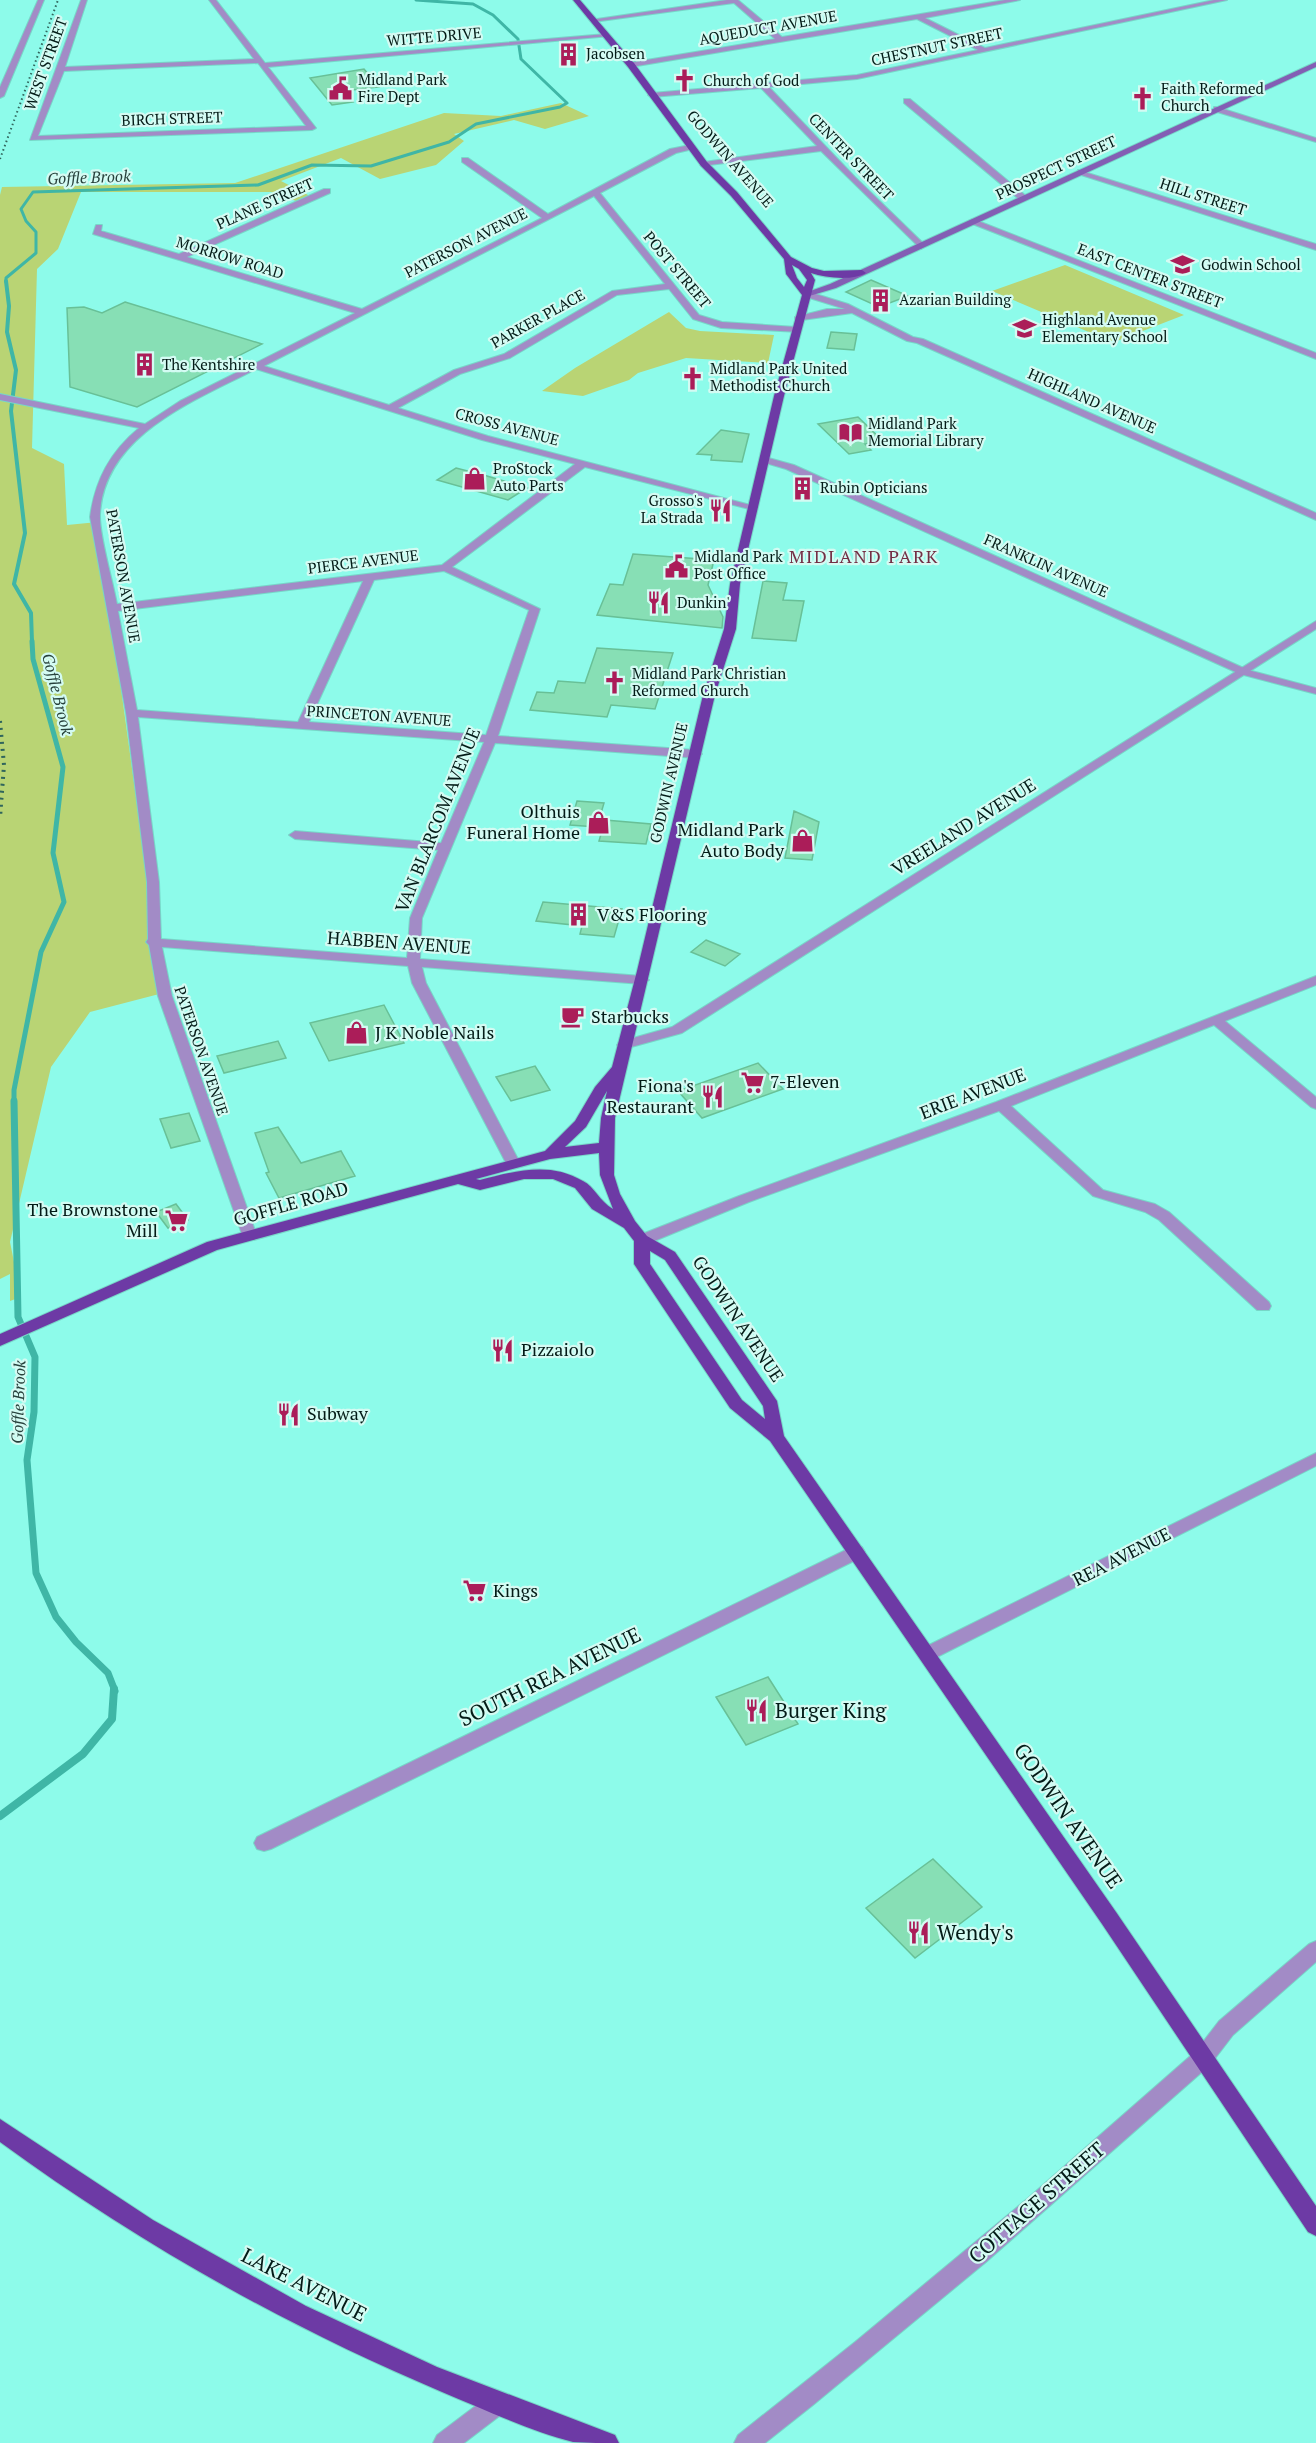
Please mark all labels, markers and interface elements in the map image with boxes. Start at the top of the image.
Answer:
street label: AQUEDUCT AVENUE [697,5,838,49]
street label: WEST STREET [19,15,71,113]
street label: WITTE DRIVE [386,22,482,50]
street label: CHESTNUT STREET [869,22,1005,70]
building icon: Jacobsen [555,41,581,67]
place label: Jacobsen [586,43,645,63]
church icon: Church of God [672,68,698,94]
place label: Midland Park Fire Dept [358,69,447,106]
place label: Church of God [703,70,799,90]
public building icon: Midland Park Fire Dept [327,76,353,102]
place label: Faith Reformed Church [1161,78,1264,115]
church icon: Faith Reformed Church [1130,85,1156,111]
street label: GODWIN AVENUE [683,105,779,211]
street label: BIRCH STREET [121,106,223,130]
street label: CENTER STREET [805,108,899,204]
street label: PROSPECT STREET [992,130,1119,204]
water label: Goffle Brook [47,165,131,189]
street label: PLANE STREET [213,173,316,233]
street label: HILL STREET [1157,173,1249,219]
street label: PATERSON AVENUE [401,202,530,282]
street label: POST STREET [640,227,716,312]
street label: MORROW ROAD [174,231,286,283]
street label: EAST CENTER STREET [1075,238,1226,312]
school or university icon: Godwin School [1170,252,1196,278]
place label: Godwin School [1201,254,1301,274]
street label: PARKER PLACE [487,284,588,352]
building icon: Azarian Building [868,287,894,313]
place label: Azarian Building [899,289,1012,309]
place label: Highland Avenue Elementary School [1042,309,1168,346]
school or university icon: Highland Avenue Elementary School [1011,316,1037,342]
building icon: The Kentshire [131,352,157,378]
place label: The Kentshire [162,354,255,374]
place label: Midland Park United Methodist Church [710,358,847,395]
street label: HIGHLAND AVENUE [1025,363,1160,437]
church icon: Midland Park United Methodist Church [679,365,705,391]
street label: CROSS AVENUE [453,403,561,450]
place label: Midland Park Memorial Library [868,413,984,450]
library icon: Midland Park Memorial Library [837,420,863,446]
place label: ProStock Auto Parts [493,458,564,495]
shop icon: ProStock Auto Parts [462,465,488,491]
building icon: Rubin Opticians [789,475,815,501]
place label: Rubin Opticians [820,477,927,497]
place label: Grosso's La Strada [641,490,703,527]
restaurant icon: Grosso's La Strada [708,497,734,523]
street label: PATERSON AVENUE [102,507,146,644]
street label: FRANKLIN AVENUE [981,529,1112,601]
street label: PIERCE AVENUE [306,544,419,578]
district label: MIDLAND PARK [789,544,939,568]
place label: Midland Park Post Office [694,546,783,583]
public building icon: Midland Park Post Office [663,553,689,579]
restaurant icon: Dunkin' [646,590,672,616]
place label: Dunkin' [677,592,730,612]
water label: Goffle Brook [37,651,79,737]
place label: Midland Park Christian Reformed Church [632,663,786,700]
church icon: Midland Park Christian Reformed Church [601,670,627,696]
street label: PRINCETON AVENUE [306,700,452,730]
street label: GODWIN AVENUE [644,721,692,845]
street label: VAN BLARCOM AVENUE [389,724,485,916]
street label: VREELAND AVENUE [887,772,1040,880]
place label: Olthuis Funeral Home [467,799,580,844]
shop icon: Olthuis Funeral Home [585,809,611,835]
place label: Midland Park Auto Body [677,817,785,862]
shop icon: Midland Park Auto Body [789,827,815,853]
building icon: V&S Flooring [566,902,592,928]
place label: V&S Flooring [597,902,707,926]
street label: HABBEN AVENUE [326,925,472,959]
street label: PATERSON AVENUE [170,983,233,1118]
cafe icon: Starbucks [560,1004,586,1030]
place label: Starbucks [591,1004,669,1028]
shop icon: J K Noble Nails [344,1020,370,1046]
place label: J K Noble Nails [375,1020,494,1044]
street label: ERIE AVENUE [916,1062,1029,1124]
supermarket icon: 7-Eleven [739,1069,765,1095]
place label: 7-Eleven [770,1069,840,1093]
place label: Fiona's Restaurant [607,1073,694,1118]
restaurant icon: Fiona's Restaurant [699,1083,725,1109]
street label: GOFFLE ROAD [231,1175,351,1231]
place label: The Brownstone Mill [27,1197,158,1242]
supermarket icon: The Brownstone Mill [163,1207,189,1233]
street label: GODWIN AVENUE [688,1251,790,1386]
restaurant icon: Pizzaiolo [490,1337,516,1363]
place label: Pizzaiolo [521,1337,594,1361]
water label: Goffle Brook [6,1360,30,1444]
restaurant icon: Subway [276,1401,302,1427]
place label: Subway [307,1401,369,1425]
street label: REA AVENUE [1068,1521,1175,1591]
supermarket icon: Kings [462,1578,488,1604]
place label: Kings [493,1578,538,1602]
street label: SOUTH REA AVENUE [454,1620,645,1732]
place label: Burger King [775,1696,887,1724]
restaurant icon: Burger King [744,1698,770,1724]
street label: GODWIN AVENUE [1008,1737,1130,1894]
place label: Wendy's [937,1918,1014,1946]
restaurant icon: Wendy's [906,1920,932,1946]
street label: COTTAGE STREET [962,2135,1111,2269]
street label: LAKE AVENUE [237,2241,372,2328]

